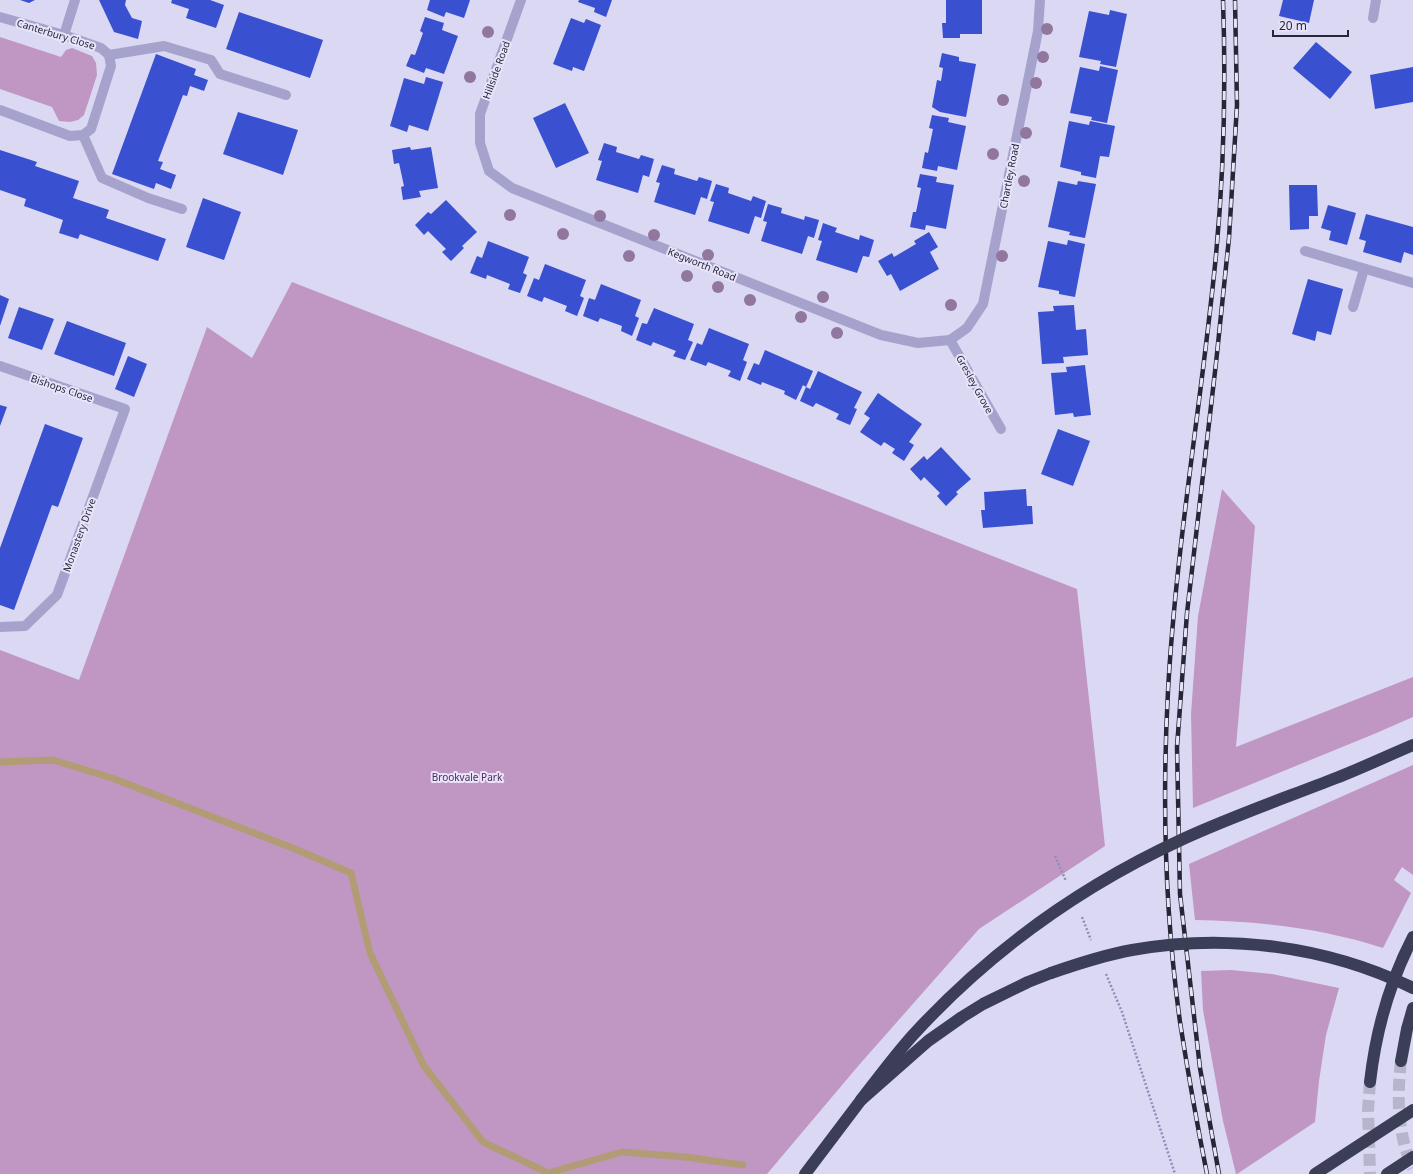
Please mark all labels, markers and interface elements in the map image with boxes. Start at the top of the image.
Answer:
scale bar [1273,12,1348,38]
street label: Canterbury Close [15,15,97,53]
text: 20 m [1279,17,1307,34]
street label: Hillside Road [479,39,513,101]
street label: Chartley Road [996,142,1022,210]
street label: Kegworth Road [666,244,738,284]
street label: Gresley Grove [953,352,997,416]
street label: Bishops Close [29,371,95,405]
street label: Monastery Drive [59,496,99,574]
park label: Brookvale Park [432,770,503,784]

